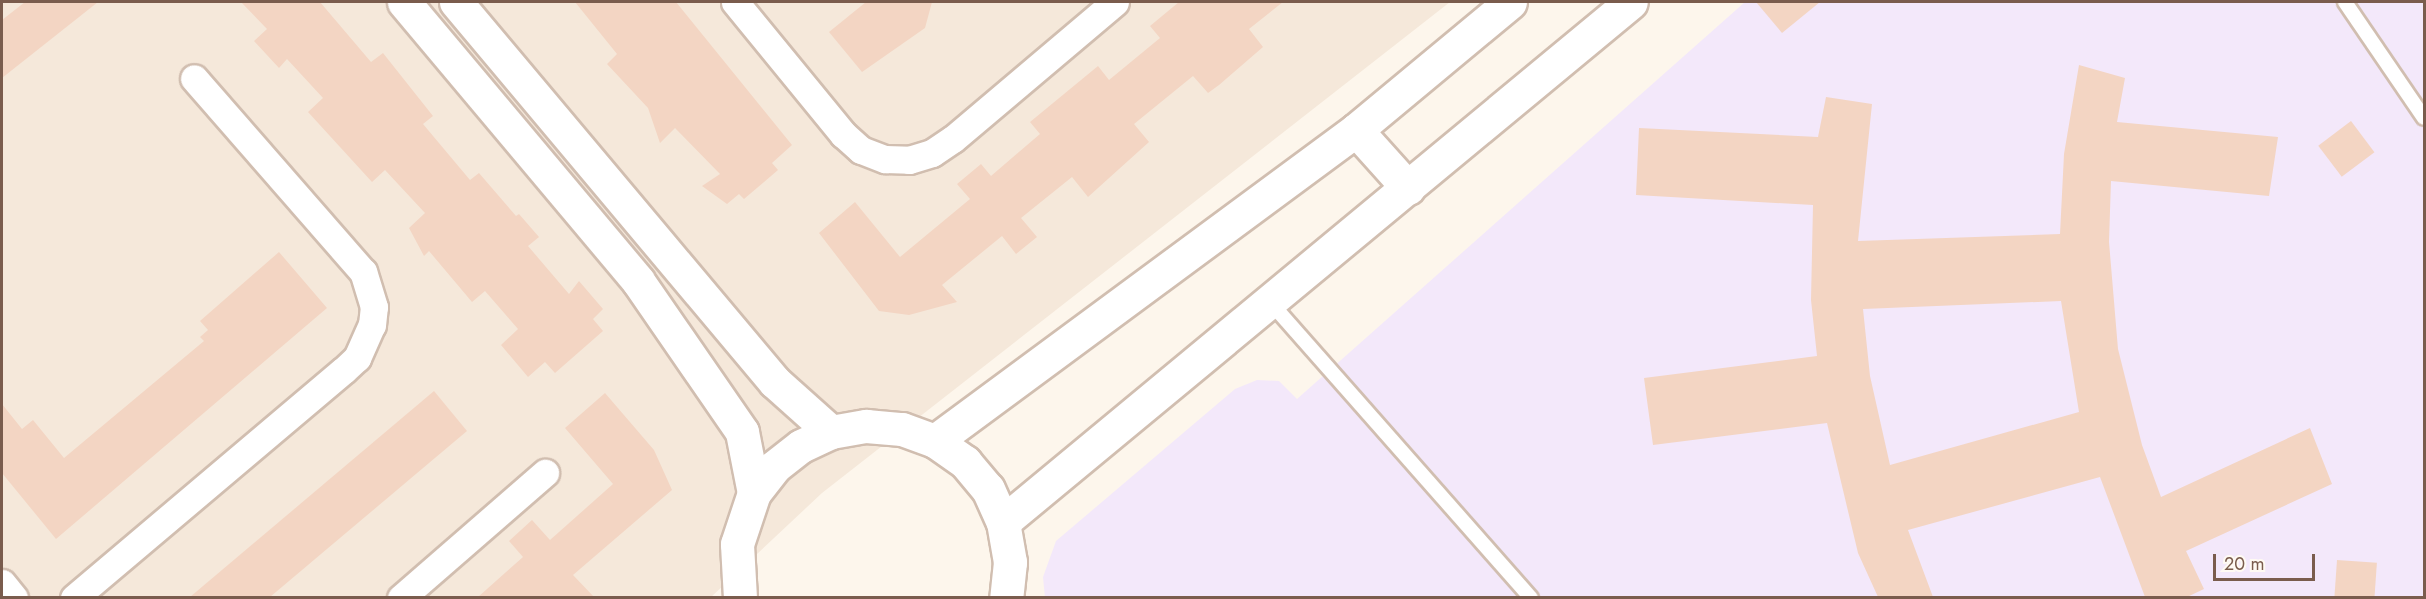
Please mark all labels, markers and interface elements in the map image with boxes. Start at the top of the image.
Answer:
scale bar [2216,542,2318,580]
text: 20 m [2224,551,2264,577]

